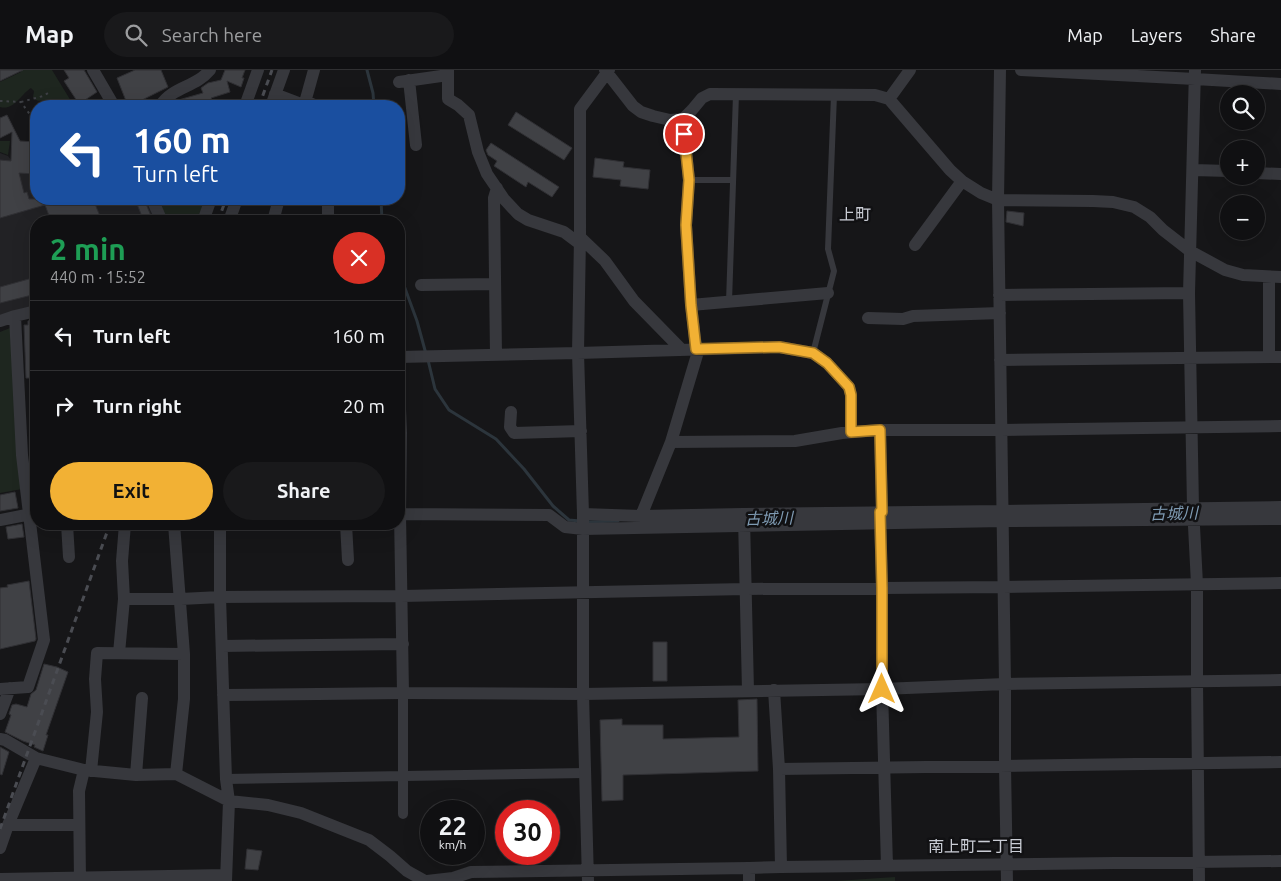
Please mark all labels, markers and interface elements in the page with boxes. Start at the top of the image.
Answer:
search box [104,12,454,57]
text: Map [25,21,74,48]
icon: search [122,21,150,49]
text: Search here [162,24,262,46]
text: Map [1067,25,1103,45]
text: Layers [1131,25,1182,45]
text: Share [1210,25,1256,45]
map controls [1220,85,1265,240]
button: search [1220,85,1265,130]
pin [663,113,705,155]
icon: left [50,120,115,185]
text: 160 m [133,120,231,160]
icon: arrive [670,120,698,148]
button: + [1220,140,1265,185]
text: Turn left [133,161,218,186]
button: − [1220,195,1265,240]
district label: 上町 [839,205,871,223]
text: 2 min [50,232,126,266]
button: close [333,232,385,284]
text: 440 m · 15:52 [50,268,146,286]
icon: left [50,322,78,350]
text: Turn left [93,325,171,347]
text: 160 m [332,325,385,347]
icon: right [50,392,78,420]
text: Turn right [93,395,181,417]
text: 20 m [343,395,385,417]
button: Exit [50,462,213,520]
button: Share [223,462,385,520]
water label: 古城川 [1150,504,1200,522]
water label: 古城川 [745,509,795,527]
position arrow [855,662,907,714]
speed limit sign: 30 [495,800,560,865]
text: 22 [438,812,467,840]
district label: 南上町二丁目 [928,837,1024,855]
text: km/h [439,838,466,851]

